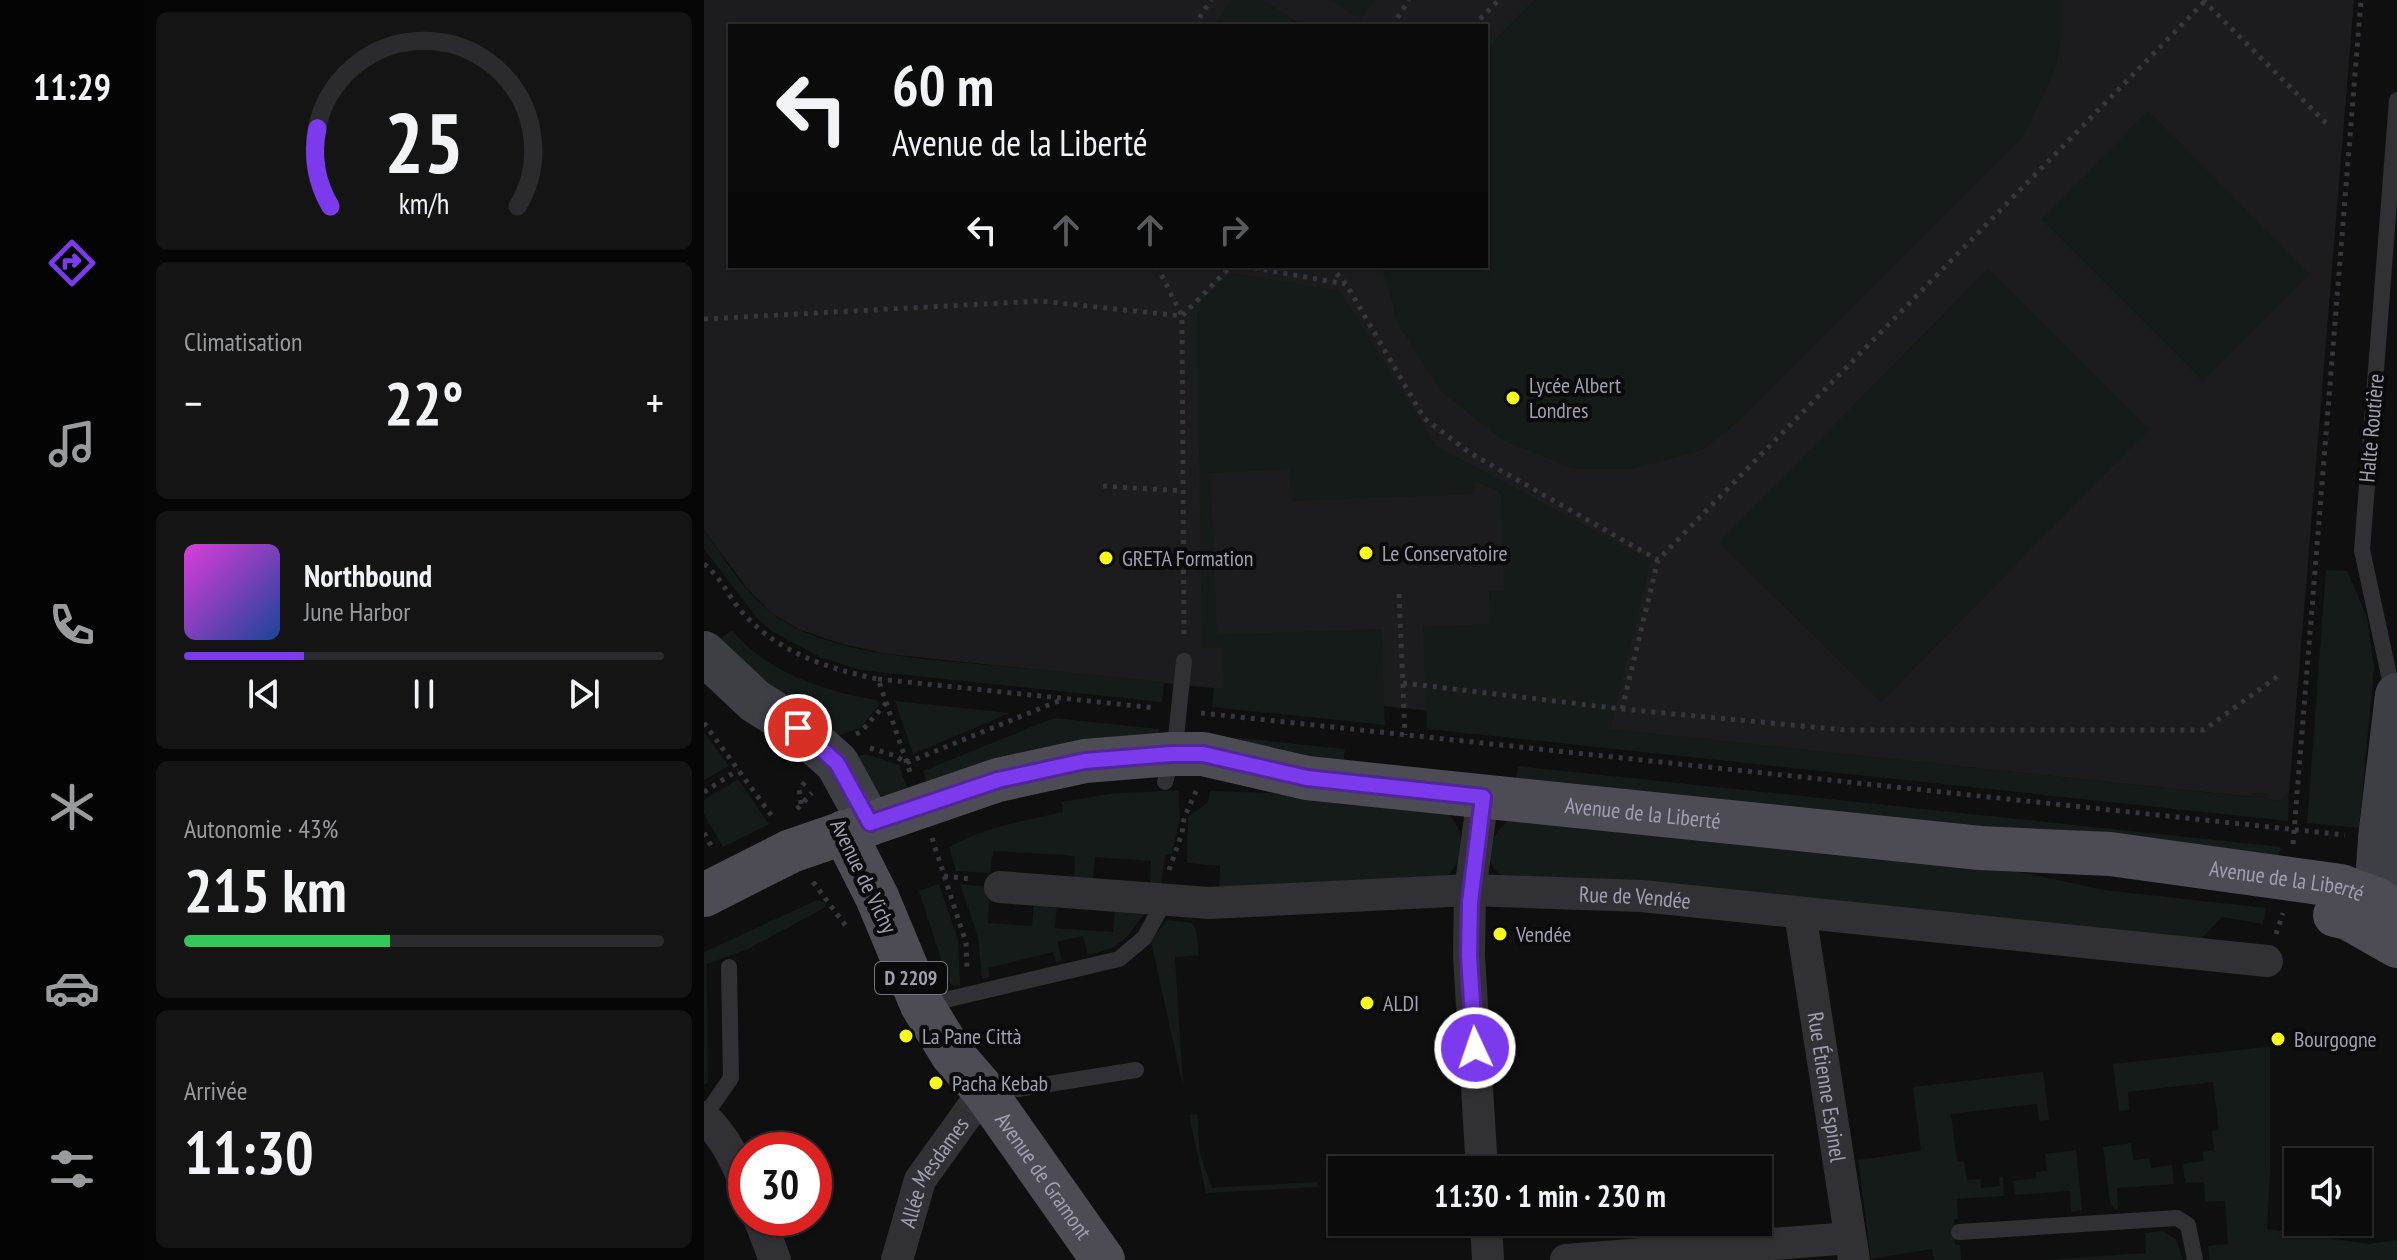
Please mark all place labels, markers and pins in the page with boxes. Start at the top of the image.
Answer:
place label: Lycée Albert Londres [1529,371,1621,424]
marker: Lycée Albert Londres [1504,389,1522,407]
place label: Le Conservatoire [1382,539,1508,567]
place label: GRETA Formation [1122,544,1254,572]
marker: Le Conservatoire [1357,544,1375,562]
marker: GRETA Formation [1097,549,1115,567]
pin [764,694,832,762]
place label: Vendée [1515,920,1571,948]
marker: Vendée [1491,925,1509,943]
place label: ALDI [1383,989,1419,1017]
marker: ALDI [1358,994,1376,1012]
place label: La Pane Città [922,1022,1022,1050]
place label: Bourgogne [2294,1025,2377,1053]
marker: La Pane Città [897,1027,915,1045]
marker: Bourgogne [2269,1030,2287,1048]
place label: Pacha Kebab [952,1069,1048,1097]
marker: Pacha Kebab [927,1074,945,1092]

